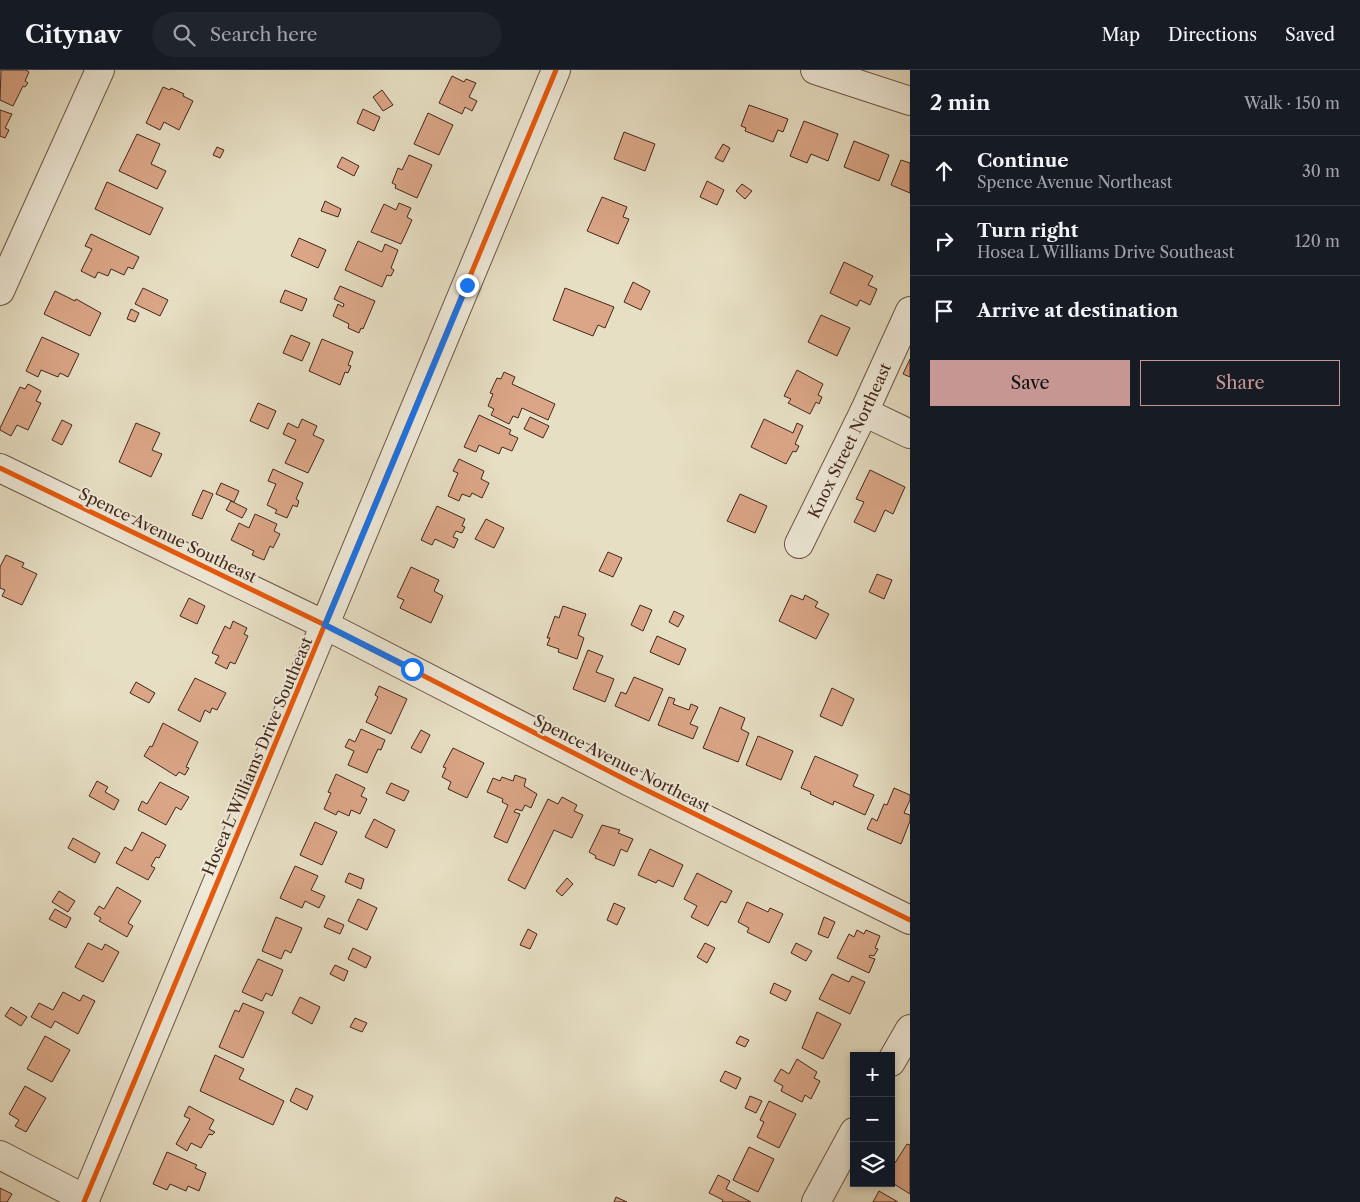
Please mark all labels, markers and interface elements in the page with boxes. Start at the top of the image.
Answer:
search box [152,12,502,57]
text: Citynav [25,20,122,49]
icon: search [170,21,198,49]
text: Search here [210,23,317,46]
text: Map [1101,24,1140,46]
text: Directions [1168,24,1257,46]
text: Saved [1285,24,1335,46]
text: 2 min [930,90,990,115]
text: Walk · 150 m [1244,93,1340,113]
text: Continue [977,149,1069,172]
icon: ahead [930,157,958,185]
text: 30 m [1302,161,1340,181]
text: Spence Avenue Northeast [977,172,1172,192]
text: Turn right [977,219,1078,242]
icon: right [930,227,958,255]
text: 120 m [1295,231,1340,251]
text: Hosea L Williams Drive Southeast [977,242,1234,262]
route end [456,274,479,297]
icon: arrive [930,297,958,325]
text: Arrive at destination [977,299,1178,322]
street label: Knox Street Northeast [803,359,895,521]
button: Save [930,360,1130,406]
button: Share [1140,360,1340,406]
street label: Spence Avenue Southeast [76,483,260,587]
street label: Hosea L Williams Drive Southeast [198,633,317,878]
route start [401,658,424,681]
street label: Spence Avenue Northeast [530,710,714,816]
map controls [850,1052,895,1187]
button: + [850,1052,895,1097]
button: − [850,1097,895,1142]
button: layers [850,1142,895,1187]

